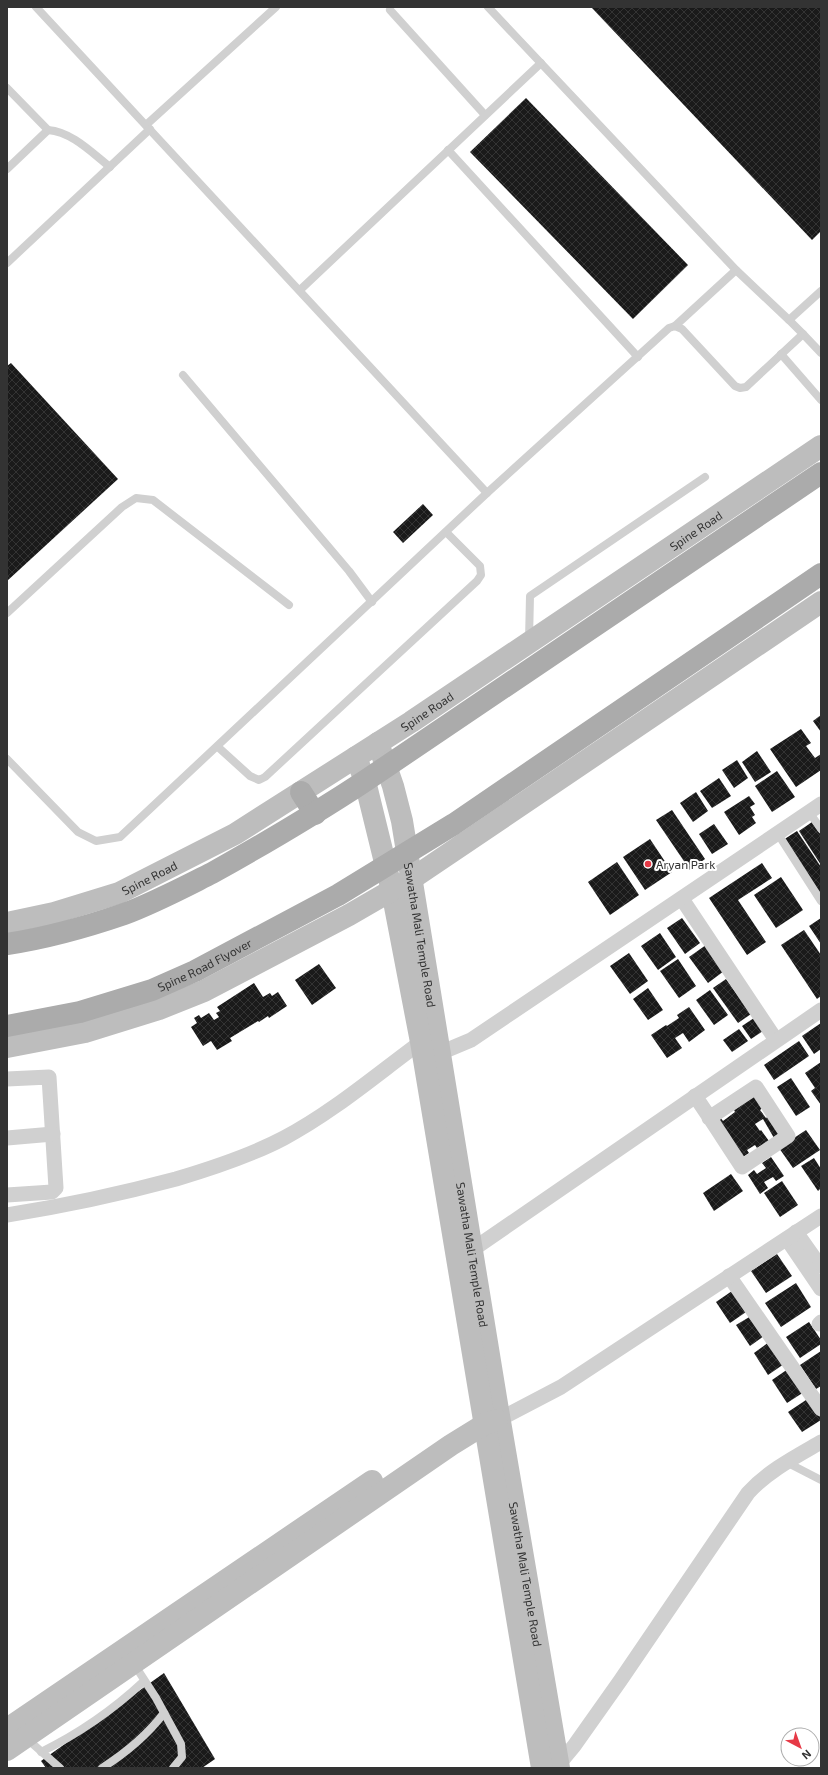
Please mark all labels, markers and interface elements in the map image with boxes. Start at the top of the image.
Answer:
street label: Spine Road [667,508,725,553]
street label: Spine Road [398,689,456,734]
place label: Aryan Park [656,857,715,871]
street label: Spine Road [119,858,179,898]
marker: Aryan Park [643,859,653,869]
street label: Sawatha Mali Temple Road [402,861,439,1008]
street label: Spine Road Flyover [155,935,254,994]
street label: Sawatha Mali Temple Road [454,1181,491,1328]
street label: Sawatha Mali Temple Road [507,1501,545,1648]
north arrow [780,1727,820,1767]
text: N [800,1747,814,1762]

